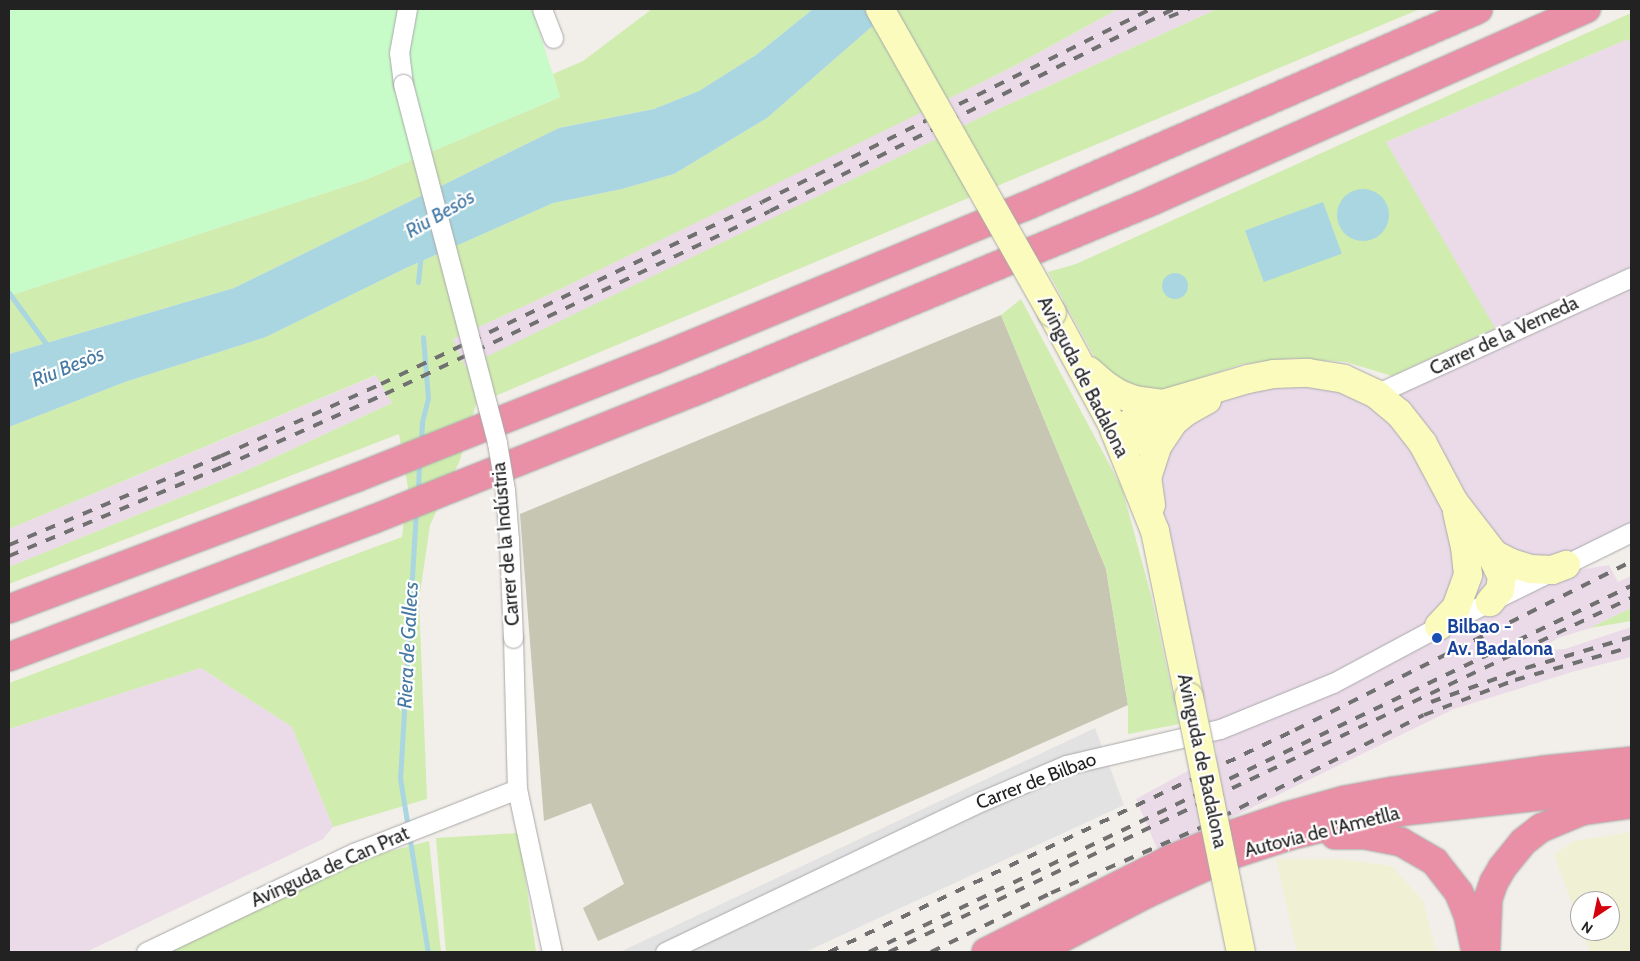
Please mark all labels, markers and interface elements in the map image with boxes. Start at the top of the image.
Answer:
water label: Riu Besòs [401,185,479,243]
street label: Carrer de la Verneda [1426,292,1582,380]
street label: Avinguda de Badalona [1033,293,1133,461]
water label: Riu Besòs [28,342,108,392]
street label: Carrer de la Indústria [487,461,525,627]
water label: Riera de Gallecs [393,581,423,709]
place label: Bilbao - Av. Badalona [1447,616,1553,660]
marker: Bilbao - Av. Badalona [1431,632,1443,644]
street label: Avinguda de Badalona [1172,672,1232,850]
street label: Carrer de Bilbao [973,748,1099,814]
street label: Autovia de l'Ametlla [1242,802,1402,862]
street label: Avinguda de Can Prat [247,822,413,912]
north arrow [1570,891,1620,941]
text: N [1578,917,1596,938]

